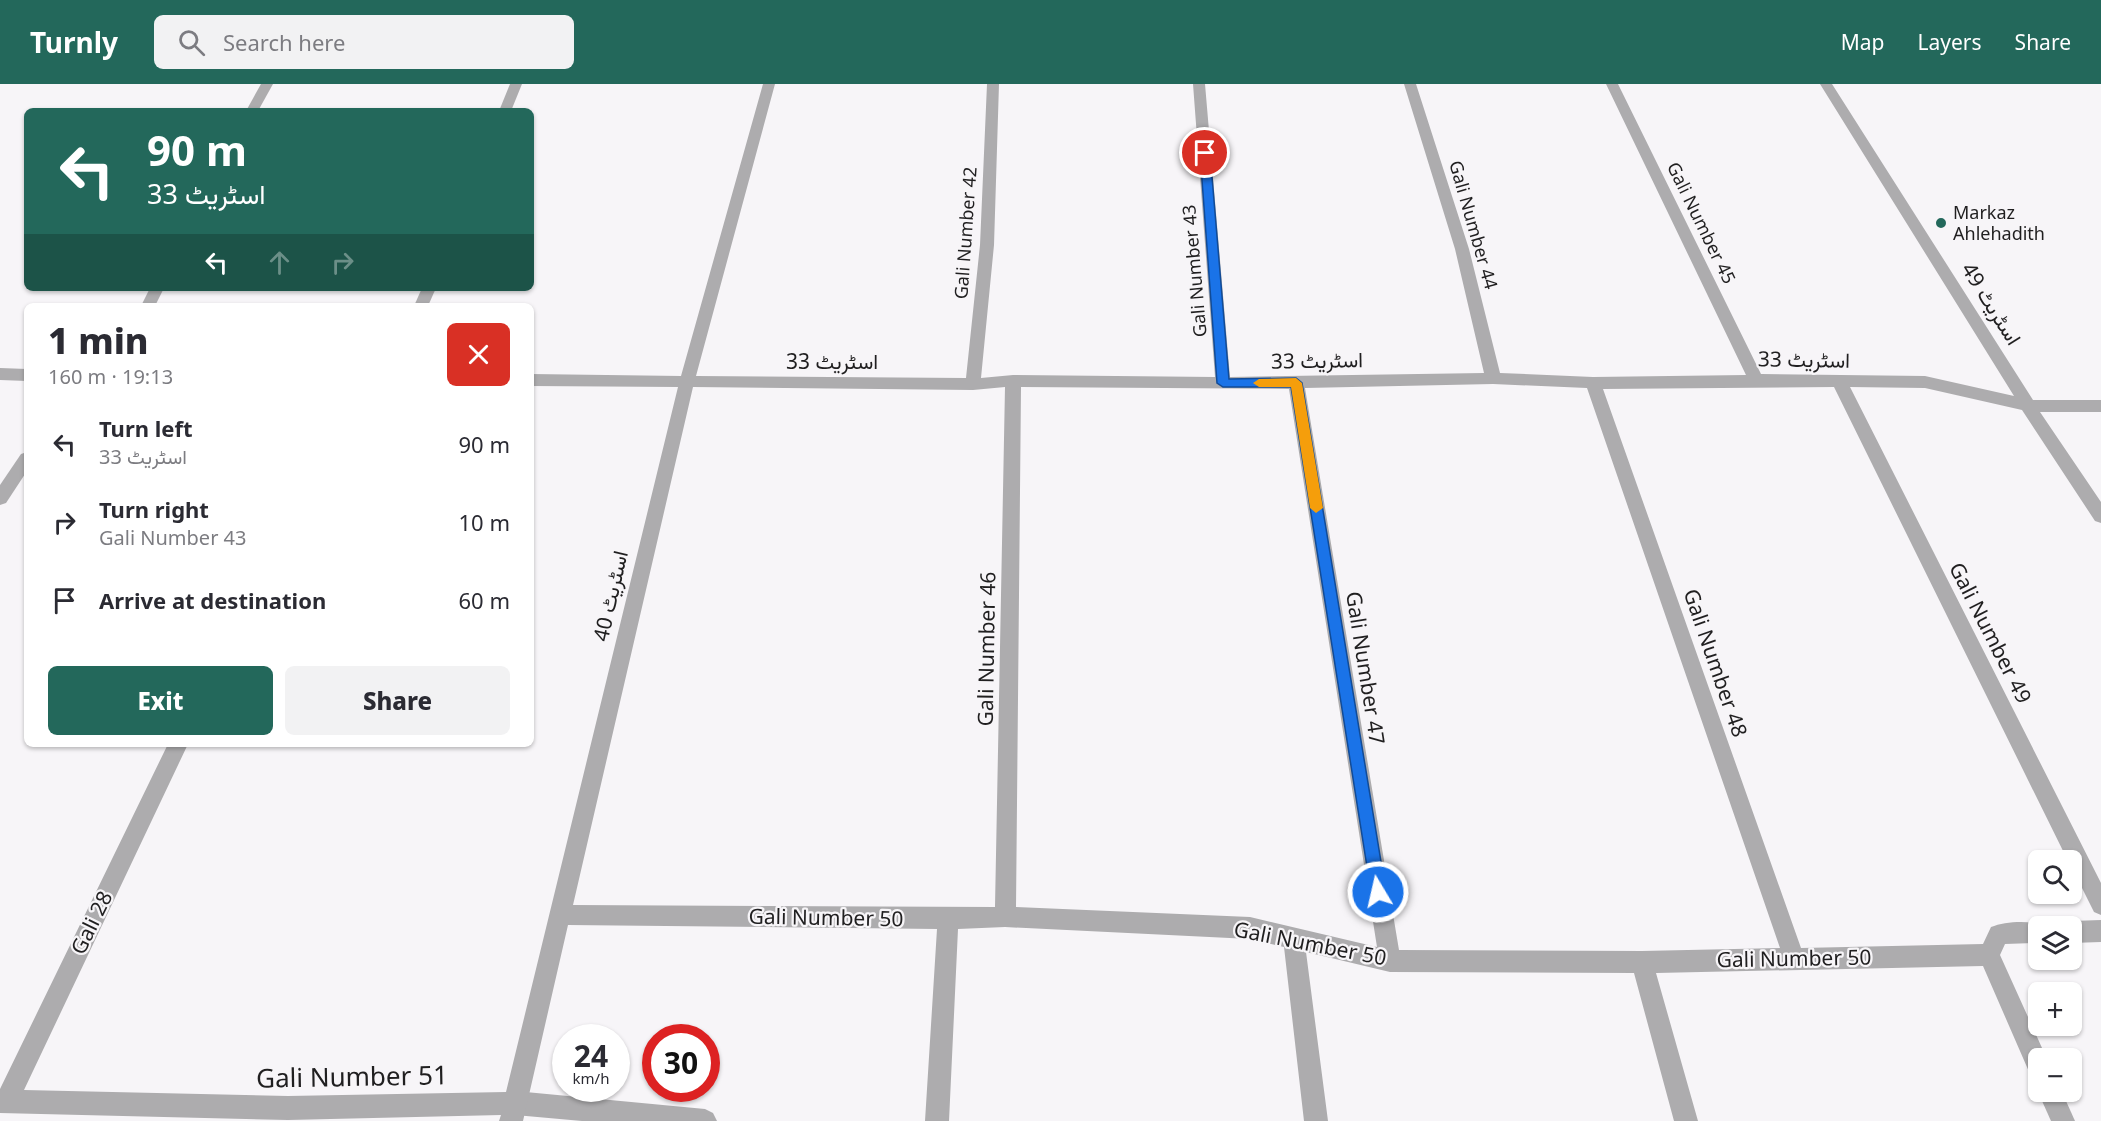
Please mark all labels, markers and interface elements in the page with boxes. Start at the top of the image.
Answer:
search box [154,15,574,69]
text: Turnly [30,23,118,61]
icon: search [175,26,208,59]
text: Search here [223,27,345,57]
text: Map [1841,28,1885,56]
text: Layers [1918,28,1982,56]
text: Share [2015,28,2071,56]
text: 90 m [147,121,247,178]
pin [1179,127,1230,178]
icon: left [48,132,126,210]
icon: arrive [1188,136,1221,169]
street label: Gali Number 44 [1444,158,1504,292]
street label: Gali Number 45 [1662,158,1742,287]
street label: Gali Number 42 [948,166,982,300]
text: اسٹریٹ 33 [147,175,266,212]
place label: Markaz Ahlehadith [1953,200,2045,245]
street label: Gali Number 43 [1176,204,1212,338]
marker: Markaz Ahlehadith [1934,216,1948,230]
icon: left [200,246,233,279]
icon: ahead [263,246,296,279]
icon: right [326,246,359,279]
street label: اسٹریٹ 49 [1956,257,2028,350]
text: 1 min [48,316,149,365]
button: close [447,323,510,386]
street label: اسٹریٹ 33 [1758,344,1850,374]
street label: اسٹریٹ 33 [1271,345,1363,375]
street label: اسٹریٹ 33 [786,347,878,375]
text: 160 m · 19:13 [48,363,173,390]
text: Turn left [99,413,193,443]
icon: left [48,428,81,461]
text: 90 m [459,429,510,459]
text: اسٹریٹ 33 [99,443,187,470]
text: Turn right [99,494,209,524]
icon: right [48,506,81,539]
text: 10 m [459,507,510,537]
text: Gali Number 43 [99,524,246,551]
street label: اسٹریٹ 40 [586,548,634,644]
street label: Gali Number 49 [1943,557,2039,708]
street label: Gali Number 46 [971,571,1001,727]
icon: arrive [48,584,81,617]
text: Arrive at destination [99,585,326,615]
text: 60 m [459,585,510,615]
street label: Gali Number 48 [1677,585,1754,740]
street label: Gali Number 47 [1340,589,1392,747]
button: Exit [48,666,273,735]
button: Share [285,666,510,735]
map controls [2028,850,2082,1102]
button: search [2028,850,2082,904]
position arrow [1346,860,1410,924]
street label: Gali 28 [64,886,118,959]
street label: Gali Number 50 [748,902,904,932]
street label: Gali Number 50 [1232,915,1389,972]
button: layers [2028,916,2082,970]
street label: Gali Number 50 [1716,943,1872,973]
button: + [2028,982,2082,1036]
speed limit sign: 30 [642,1024,720,1102]
text: 24 [574,1035,608,1076]
button: − [2028,1048,2082,1102]
street label: Gali Number 51 [256,1056,448,1096]
text: km/h [573,1068,609,1088]

